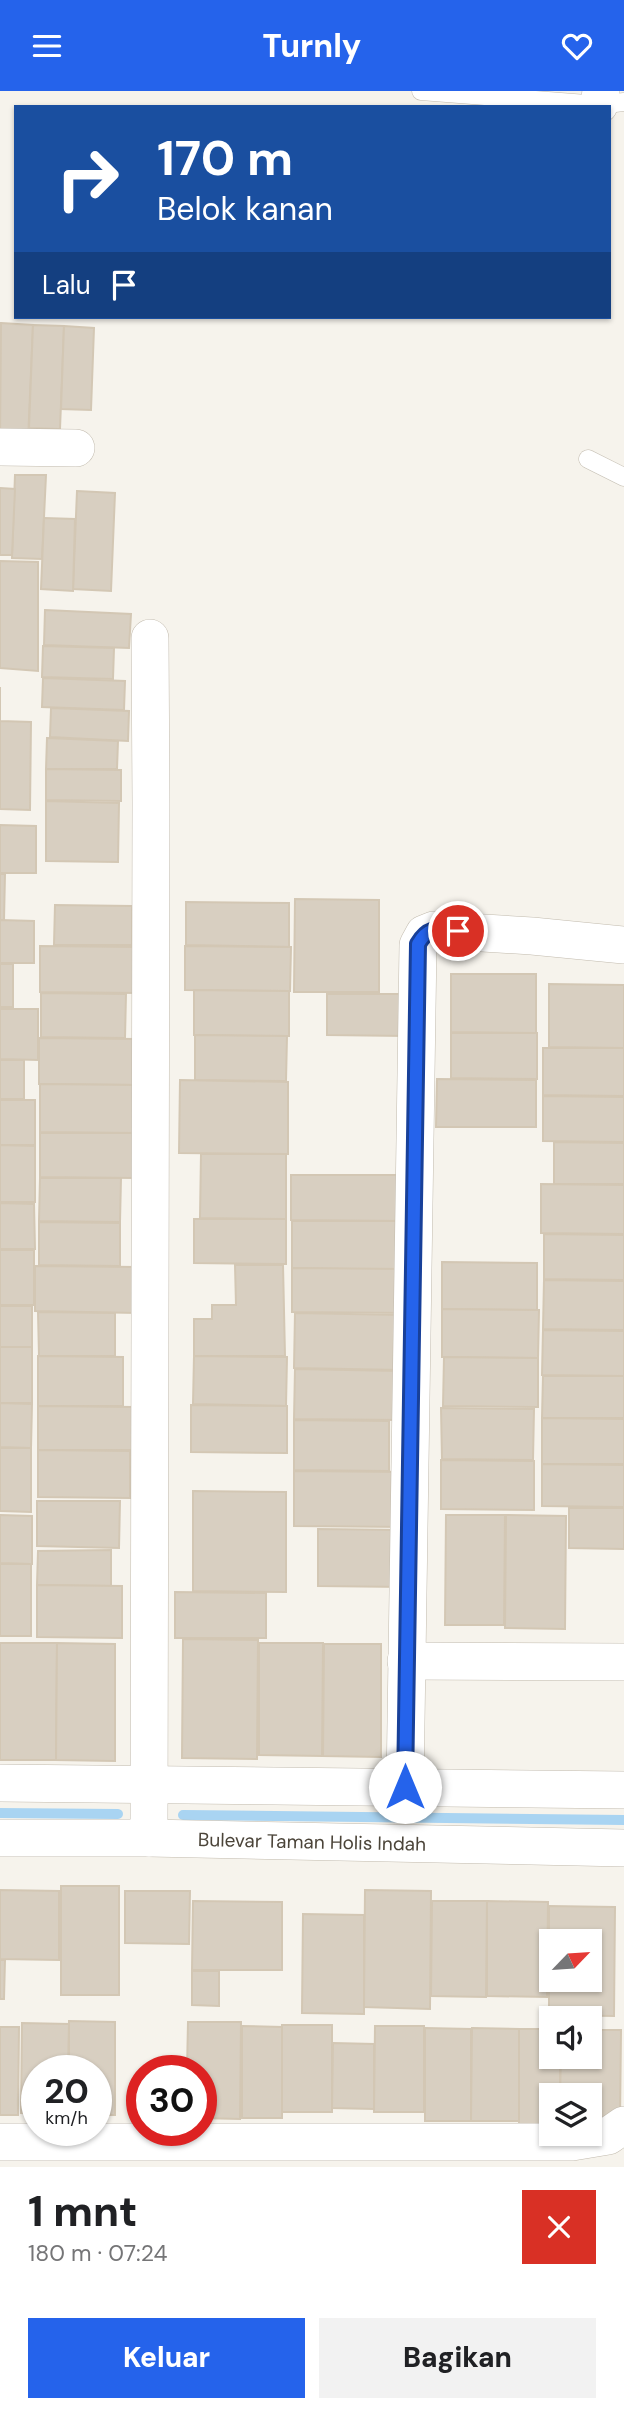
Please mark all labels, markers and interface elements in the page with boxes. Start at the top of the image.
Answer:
text: Turnly [263,25,361,67]
icon: menu [28,27,66,65]
icon: heart [558,27,596,65]
text: 170 m [157,126,293,190]
icon: right [42,133,133,224]
text: Belok kanan [157,188,333,230]
icon: arrive [105,266,143,304]
text: Lalu [42,268,91,302]
pin [428,901,488,961]
icon: arrive [439,912,477,950]
position arrow [368,1750,442,1824]
street label: Bulevar Taman Holis Indah [198,1827,426,1856]
north arrow [539,1929,602,1991]
map controls [539,1929,602,2146]
button: sound [539,2006,602,2069]
speed limit sign: 30 [126,2055,217,2146]
text: 20 [44,2068,89,2114]
button: layers [539,2083,602,2146]
text: km/h [45,2106,88,2130]
text: 1 mnt [28,2184,137,2239]
button: close [522,2190,596,2264]
text: 180 m · 07:24 [28,2238,167,2268]
button: Keluar [28,2318,305,2398]
button: Bagikan [319,2318,596,2398]

